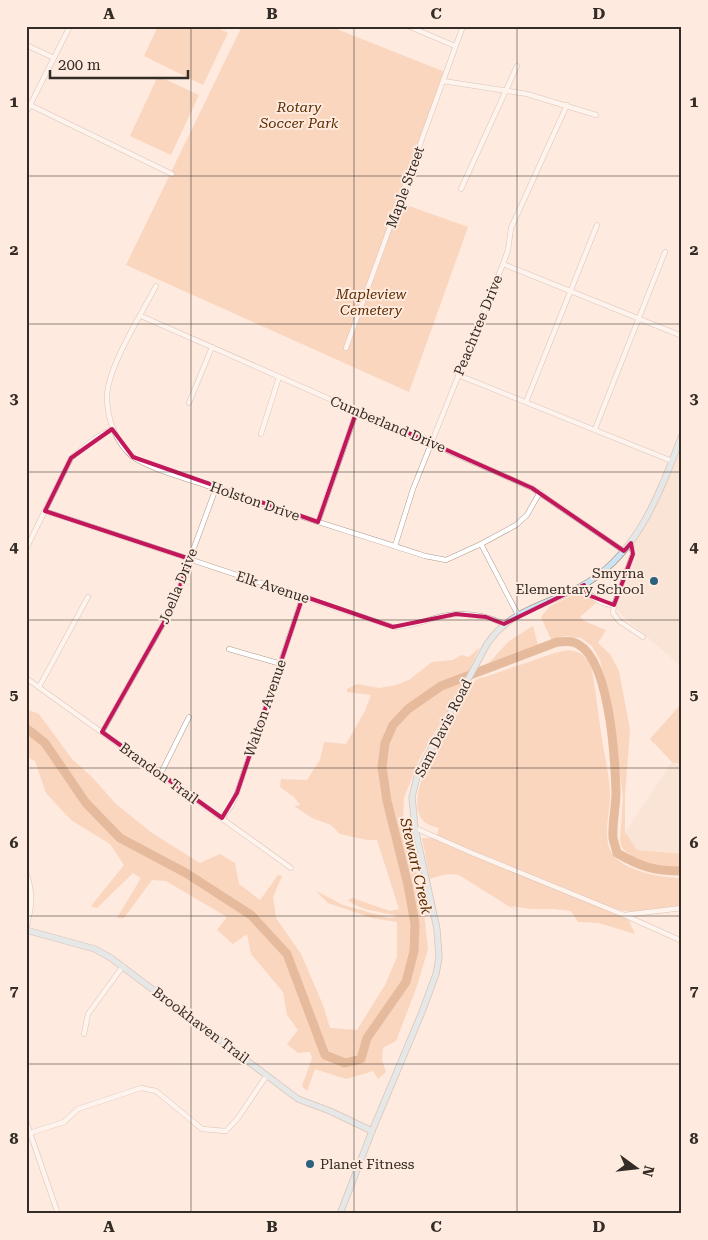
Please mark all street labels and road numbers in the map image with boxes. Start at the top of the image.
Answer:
street label: Maple Street [383,144,427,230]
street label: Peachtree Drive [451,272,506,378]
street label: Cumberland Drive [328,392,448,456]
street label: Holston Drive [208,478,302,524]
street label: Joella Drive [156,546,201,626]
street label: Elk Avenue [234,568,312,606]
street label: Walton Avenue [241,657,289,759]
street label: Sam Davis Road [411,676,475,780]
street label: Brandon Trail [117,739,202,807]
street label: Brookhaven Trail [150,984,253,1067]

